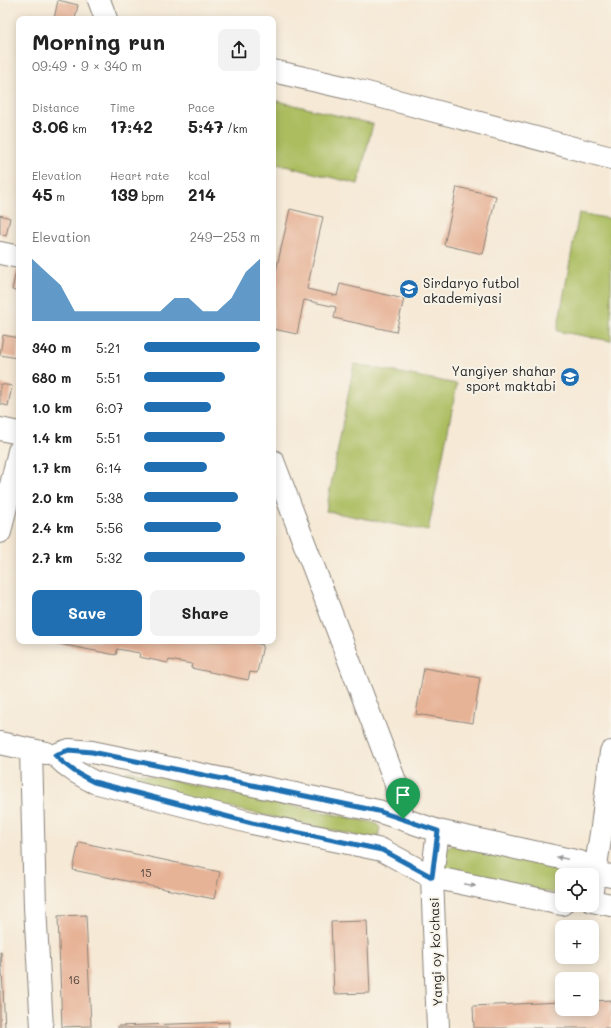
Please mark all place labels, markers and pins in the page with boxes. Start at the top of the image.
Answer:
place label: Sirdaryo futbol akademiyasi [423,274,520,306]
school or university icon: Sirdaryo futbol akademiyasi [398,278,420,300]
place label: Yangiyer shahar sport maktabi [451,362,556,394]
school or university icon: Yangiyer shahar sport maktabi [559,366,581,388]
pin [386,778,420,819]

